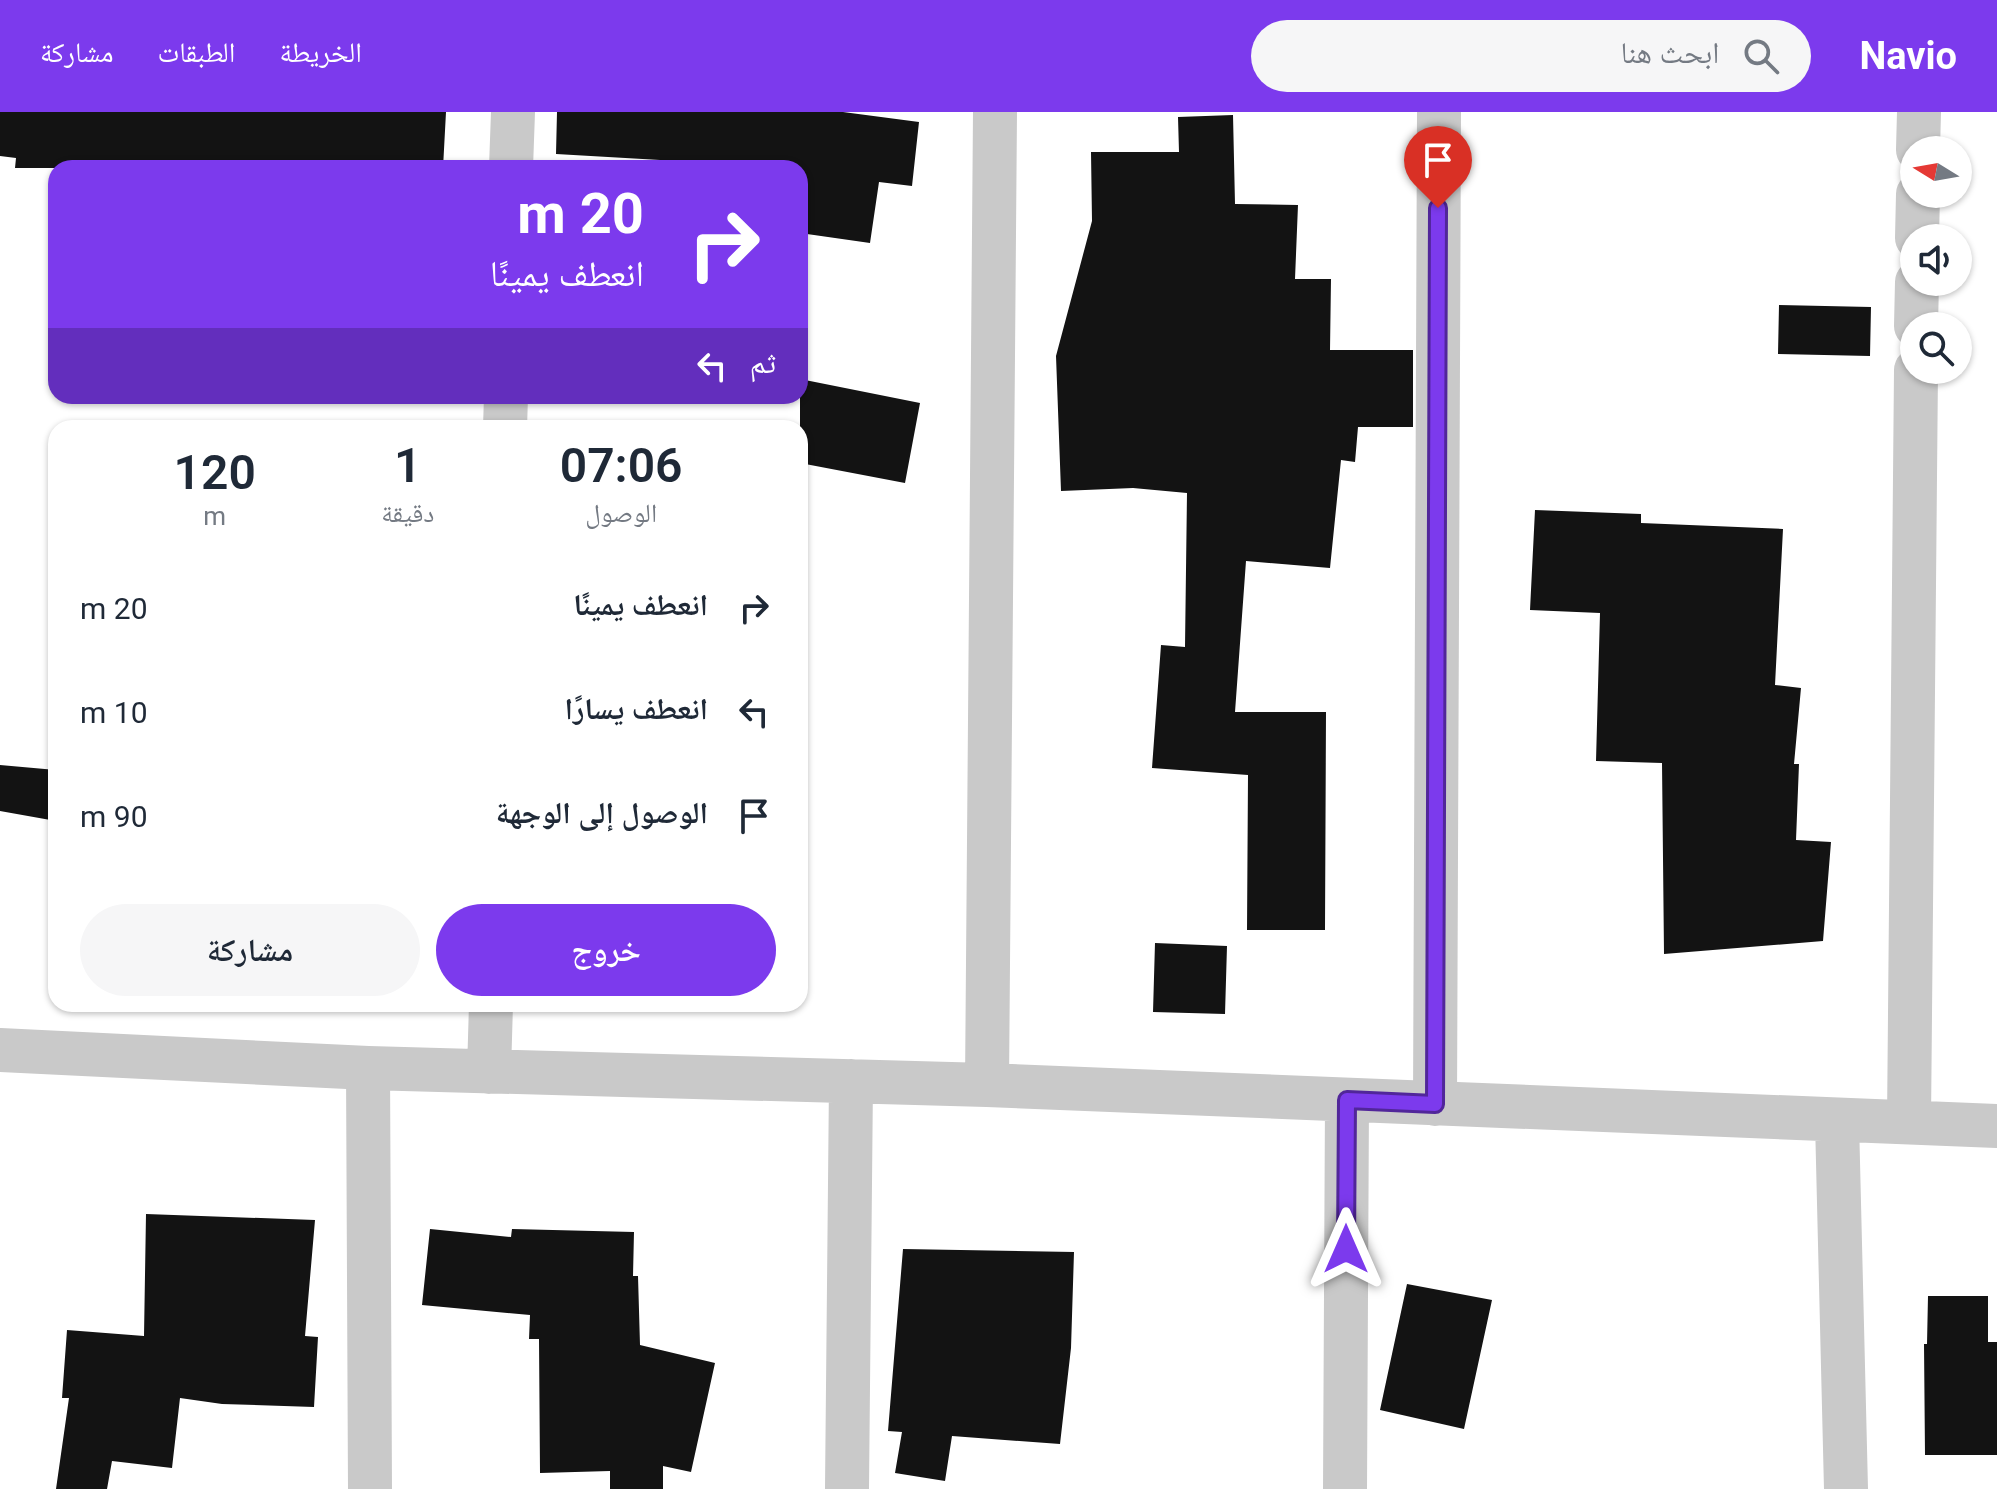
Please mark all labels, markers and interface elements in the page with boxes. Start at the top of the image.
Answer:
search box [1251,20,1811,92]
icon: search [1739,34,1783,78]
text: Navio [1859,34,1957,78]
text: ابحث هنا [1620,35,1719,70]
text: مشاركة [40,36,114,69]
text: الطبقات [158,36,235,69]
text: الخريطة [279,36,362,69]
pin [1404,126,1472,208]
north arrow [1900,136,1972,208]
map controls [1900,136,1972,384]
icon: arrive [1416,138,1460,182]
text: 20 m [517,181,644,247]
icon: right [672,192,776,296]
button: sound [1900,224,1972,296]
text: انعطف يمينًا [490,253,644,295]
button: search [1900,312,1972,384]
icon: left [690,344,734,388]
text: ثم [750,345,776,380]
text: 1 [394,437,421,494]
text: 07:06 [560,437,682,494]
text: 120 [174,444,256,501]
text: دقيقة [381,498,434,528]
text: الوصول [585,498,657,528]
text: m [203,501,226,531]
icon: right [732,586,776,630]
text: انعطف يمينًا [573,587,708,622]
text: 20 m [80,591,148,626]
icon: left [732,690,776,734]
text: انعطف يسارًا [565,691,708,726]
text: 10 m [80,695,148,730]
icon: arrive [732,794,776,838]
text: الوصول إلى الوجهة [496,795,708,830]
text: 90 m [80,799,148,834]
button: مشاركة [80,904,420,996]
button: خروج [436,904,776,996]
position arrow [1304,1207,1388,1291]

